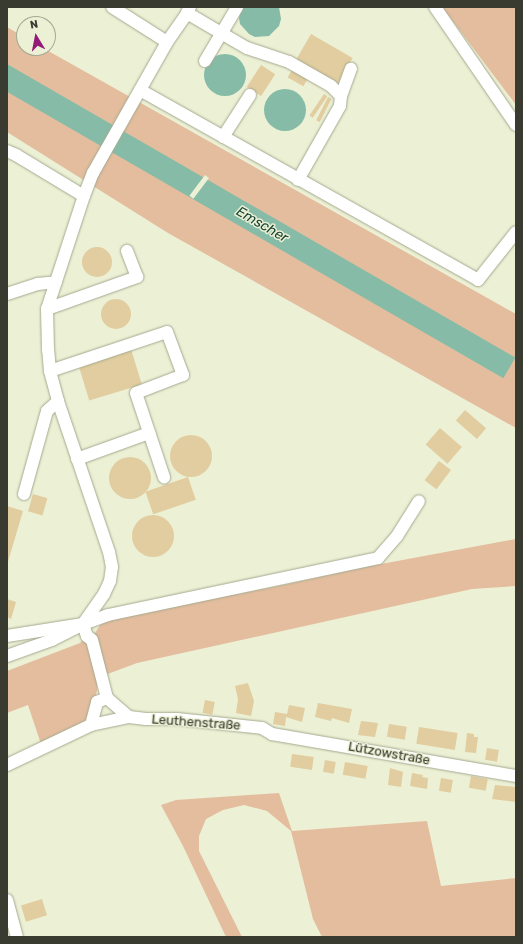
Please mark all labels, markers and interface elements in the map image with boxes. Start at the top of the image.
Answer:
north arrow [16,16,56,56]
text: N [29,18,39,32]
water label: Emscher [233,203,291,247]
street label: Leuthenstraße [151,712,241,734]
street label: Lützowstraße [347,739,431,769]

